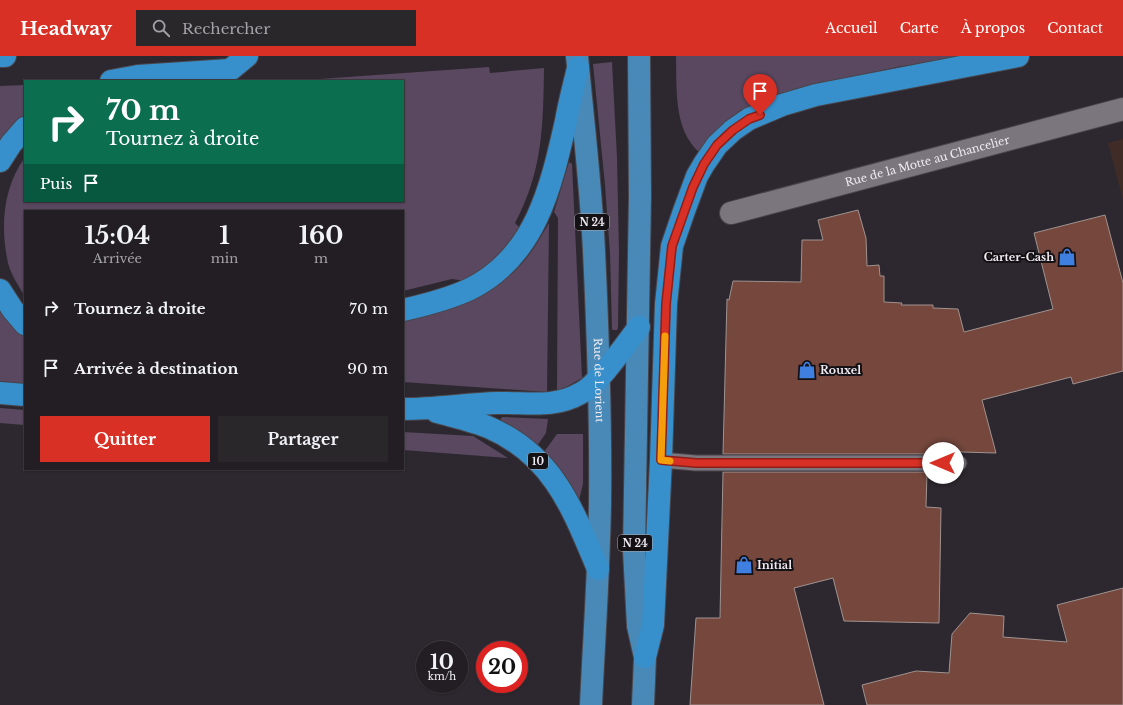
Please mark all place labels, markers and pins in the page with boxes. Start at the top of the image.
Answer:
pin [743,74,777,115]
shop icon: Carter-Cash [1057,247,1077,267]
place label: Carter-Cash [984,250,1054,264]
shop icon: Rouxel [797,360,817,380]
place label: Rouxel [820,363,861,377]
shop icon: Initial [734,555,754,575]
place label: Initial [757,558,792,572]

